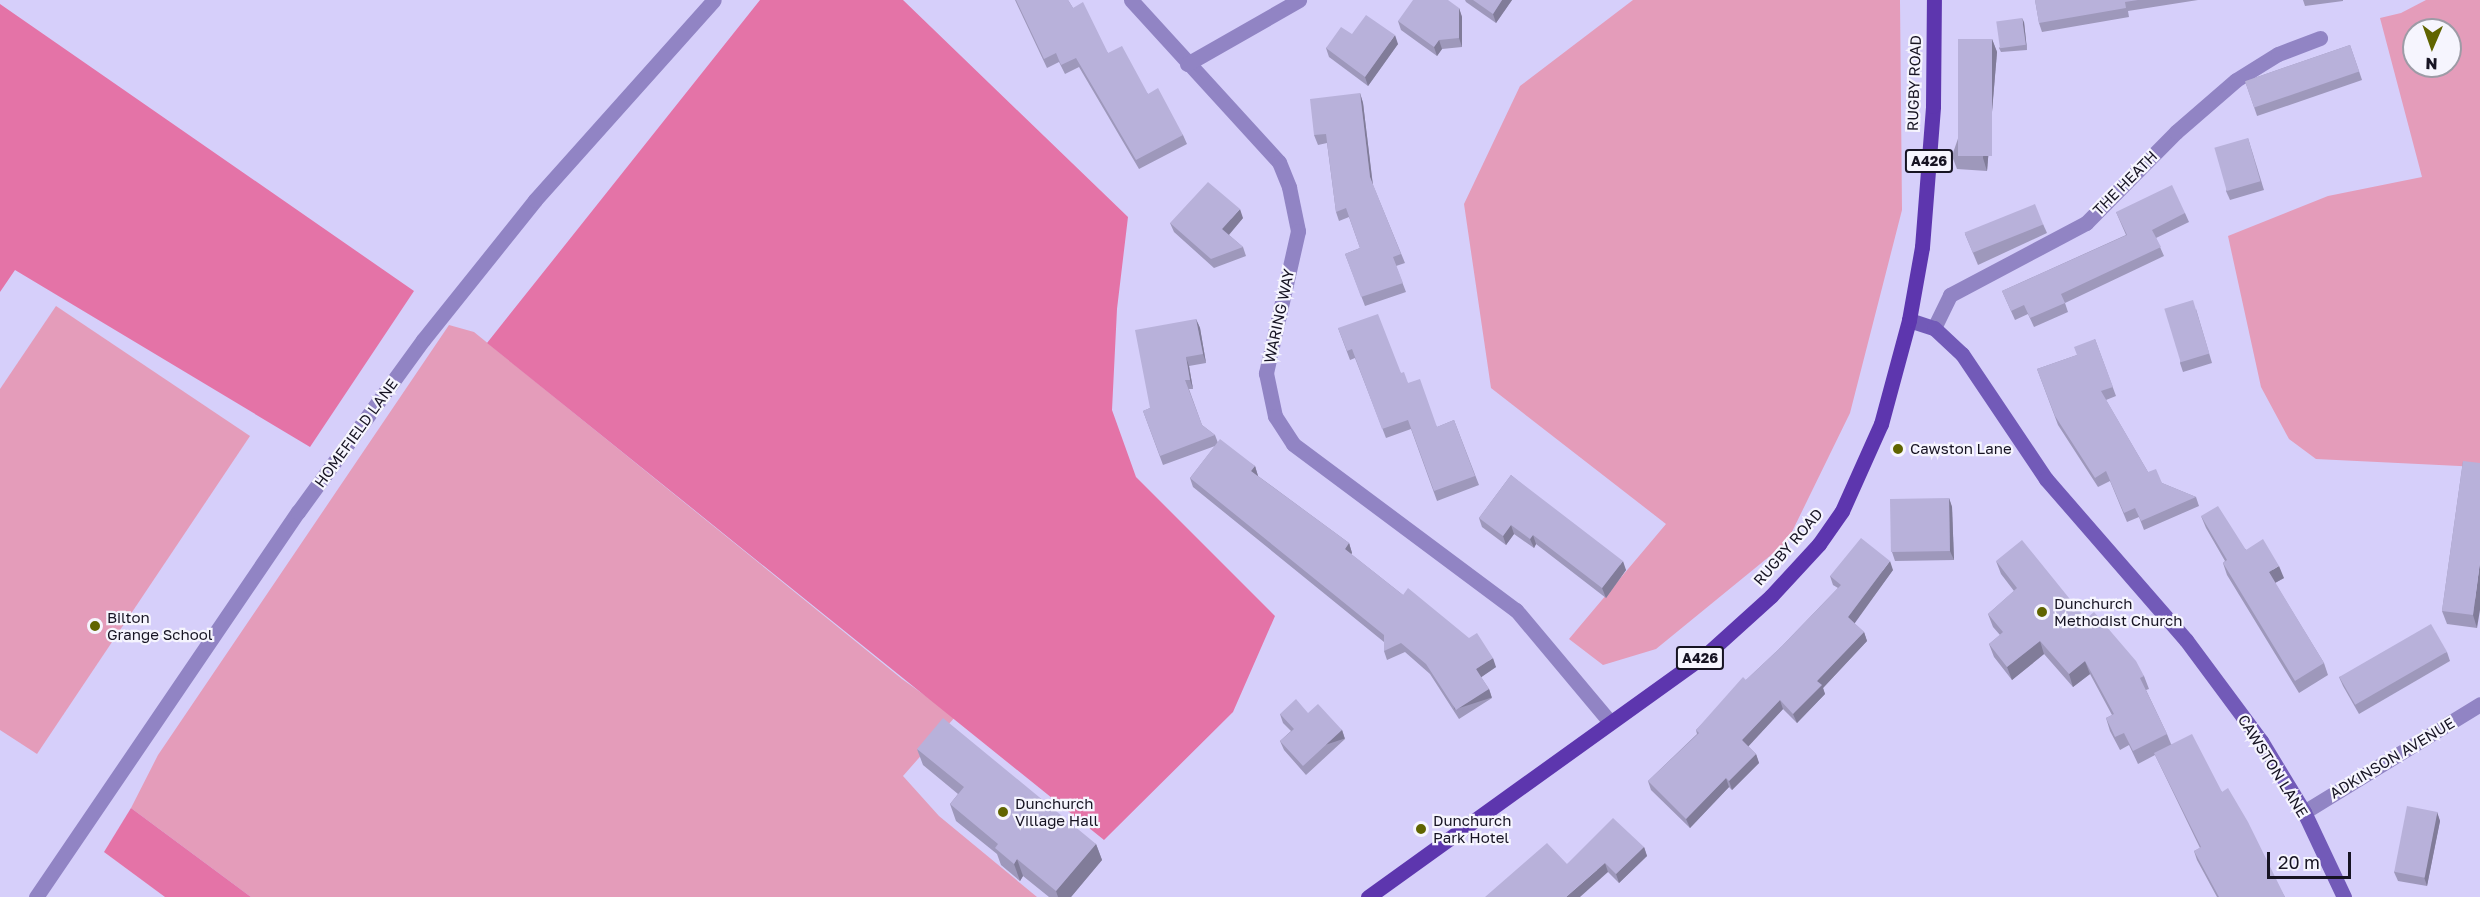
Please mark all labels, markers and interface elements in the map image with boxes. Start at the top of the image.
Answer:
north arrow [2402,18,2462,78]
street label: RUGBY ROAD [1903,35,1925,131]
text: N [2425,54,2438,74]
street label: THE HEATH [2089,147,2161,219]
road number: A426 [1904,150,1954,172]
street label: WARING WAY [1260,267,1298,365]
street label: HOMEFIELD LANE [311,375,401,491]
place label: Cawston Lane [1910,440,2012,458]
marker: Cawston Lane [1891,442,1905,456]
street label: RUGBY ROAD [1750,505,1826,589]
place label: Dunchurch Methodist Church [2054,594,2182,629]
marker: Dunchurch Methodist Church [2035,605,2049,619]
place label: Bilton Grange School [107,608,212,643]
marker: Bilton Grange School [88,619,102,633]
road number: A426 [1674,647,1726,669]
street label: CAWSTON LANE [2234,711,2312,821]
street label: ADKINSON AVENUE [2326,714,2458,802]
place label: Dunchurch Village Hall [1015,794,1098,829]
marker: Dunchurch Village Hall [996,805,1010,819]
place label: Dunchurch Park Hotel [1433,811,1511,846]
marker: Dunchurch Park Hotel [1414,822,1428,836]
scale bar [2270,840,2354,878]
text: 20 m [2278,851,2320,873]

